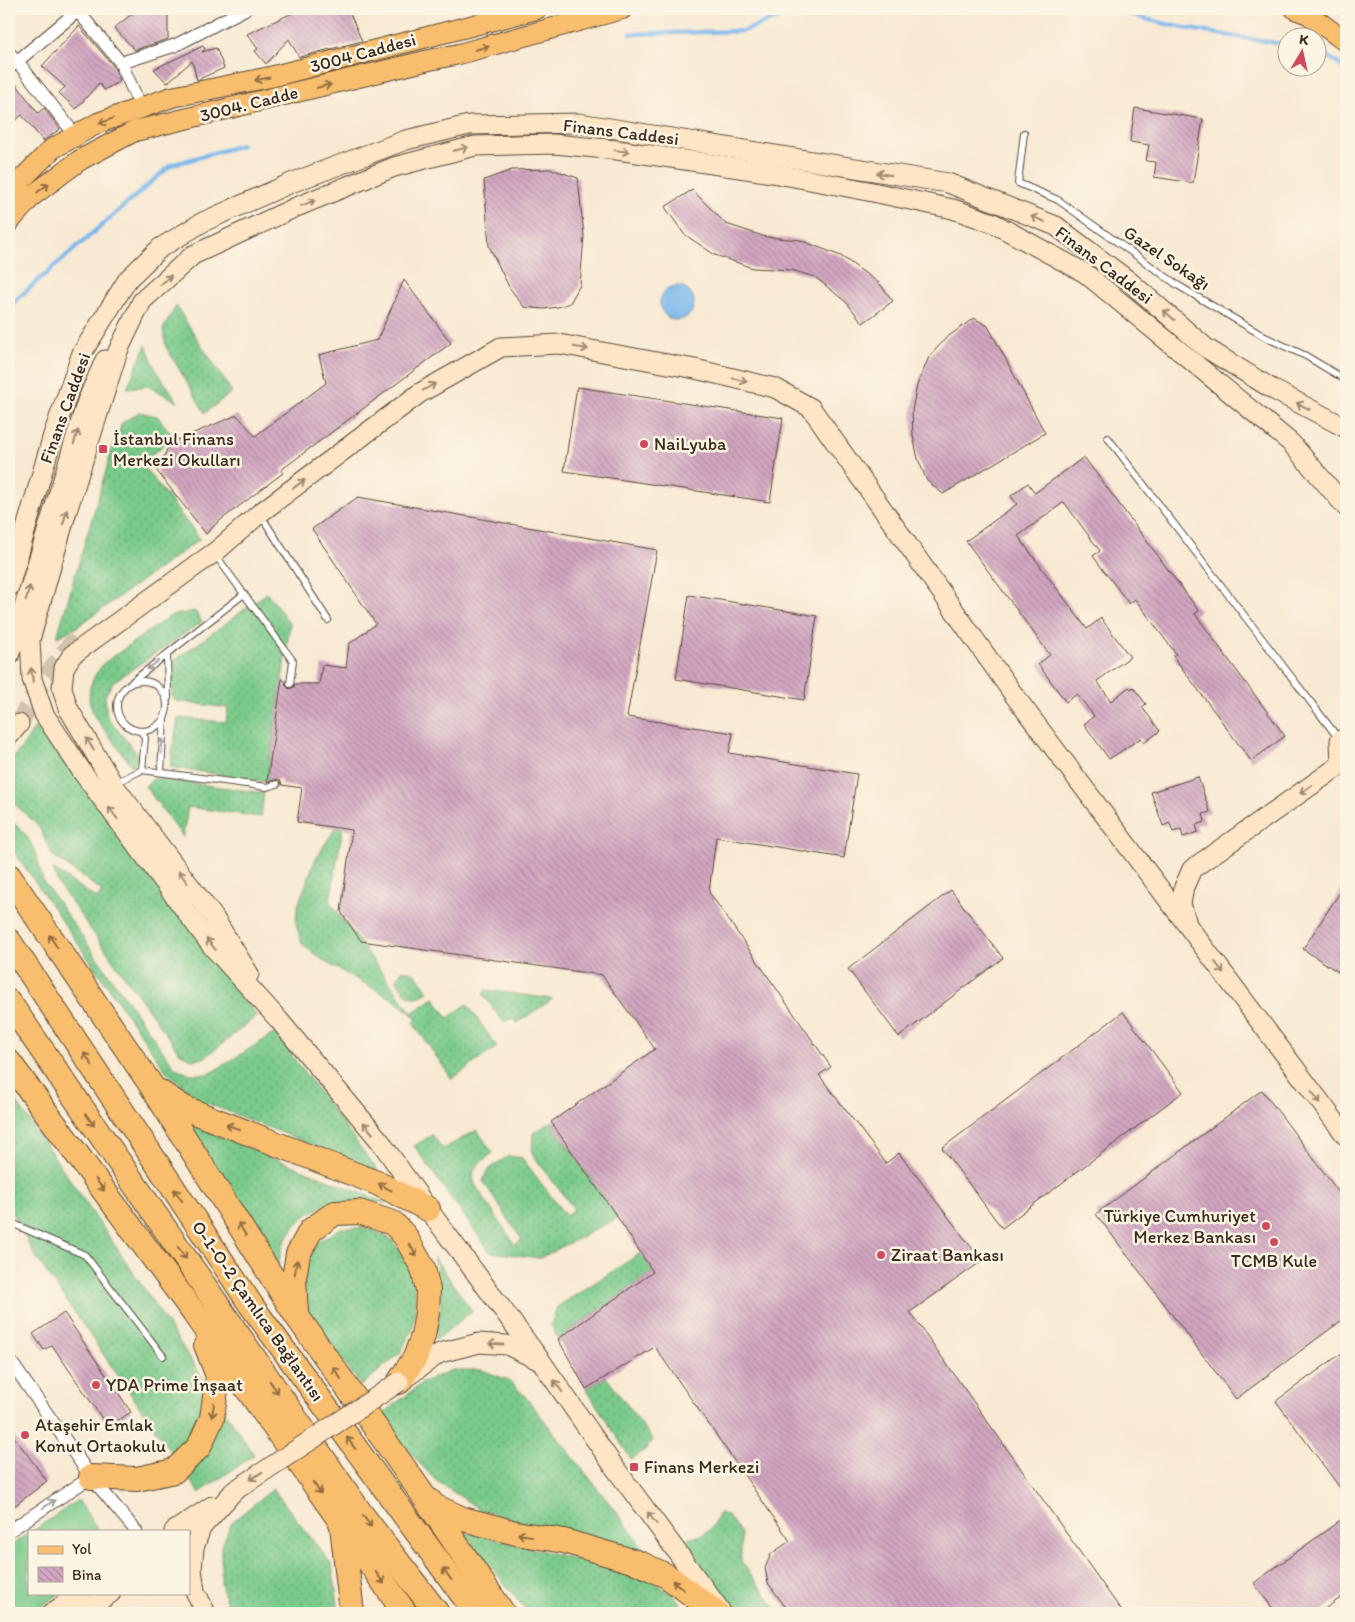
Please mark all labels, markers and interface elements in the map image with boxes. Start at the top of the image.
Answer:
street label: 3004 Caddesi [308,28,418,78]
north arrow [1278,28,1328,78]
text: K [1298,31,1311,49]
one-way arrow [473,43,489,52]
one-way arrow [255,75,271,84]
street label: 3004. Cadde [198,81,300,127]
one-way arrow [315,81,331,90]
street label: Finans Caddesi [562,114,680,150]
one-way arrow [98,117,114,126]
one-way arrow [452,144,468,154]
one-way arrow [614,146,630,156]
one-way arrow [876,168,892,178]
one-way arrow [36,182,49,193]
one-way arrow [300,197,315,206]
one-way arrow [1031,214,1046,223]
street label: Finans Caddesi [1051,221,1157,309]
street label: Gazel Sokağı [1120,221,1214,295]
one-way arrow [159,274,172,285]
one-way arrow [1162,310,1175,321]
one-way arrow [572,344,588,353]
street label: Finans Caddesi [35,350,95,466]
one-way arrow [732,376,748,385]
one-way arrow [422,382,436,392]
one-way arrow [1296,401,1311,410]
place label: İstanbul Finans Merkezi Okulları [113,428,241,471]
one-way arrow [71,430,81,446]
place label: NaiLyuba [654,433,727,455]
marker: NaiLyuba [638,438,650,450]
marker: İstanbul Finans Merkezi Okulları [97,443,109,455]
one-way arrow [292,479,306,489]
one-way arrow [61,510,71,526]
one-way arrow [24,585,34,601]
one-way arrow [147,660,160,671]
one-way arrow [27,667,37,683]
one-way arrow [84,738,94,752]
one-way arrow [158,738,167,754]
one-way arrow [1299,784,1313,794]
one-way arrow [108,807,119,821]
one-way arrow [178,870,188,884]
one-way arrow [48,934,58,948]
one-way arrow [205,937,216,950]
one-way arrow [1213,960,1224,973]
one-way arrow [83,1053,93,1067]
one-way arrow [1311,1090,1322,1103]
one-way arrow [85,1112,95,1126]
one-way arrow [363,1121,374,1134]
one-way arrow [226,1122,241,1131]
one-way arrow [95,1178,105,1192]
one-way arrow [378,1181,393,1191]
one-way arrow [173,1188,183,1202]
place label: Türkiye Cumhuriyet Merkez Bankası [1104,1205,1256,1248]
street label: O-1-O-2 Çamlıca Bağlantısı [187,1216,329,1406]
marker: Türkiye Cumhuriyet Merkez Bankası [1260,1220,1272,1232]
one-way arrow [237,1223,247,1237]
marker: TCMB Kule [1268,1236,1280,1248]
one-way arrow [408,1242,418,1256]
place label: Ziraat Bankası [891,1244,1004,1266]
one-way arrow [177,1246,187,1260]
marker: Ziraat Bankası [875,1249,887,1261]
place label: TCMB Kule [1231,1250,1317,1272]
one-way arrow [291,1259,301,1275]
one-way arrow [488,1340,504,1349]
one-way arrow [332,1366,342,1380]
place label: YDA Prime İnşaat [106,1374,243,1396]
marker: YDA Prime İnşaat [90,1379,102,1391]
one-way arrow [553,1379,563,1393]
one-way arrow [269,1380,279,1394]
one-way arrow [208,1401,218,1417]
place label: Ataşehir Emlak Konut Ortaokulu [35,1414,166,1457]
marker: Ataşehir Emlak Konut Ortaokulu [19,1429,31,1441]
one-way arrow [346,1436,357,1450]
place label: Finans Merkezi [644,1456,759,1478]
marker: Finans Merkezi [628,1461,640,1473]
one-way arrow [250,1472,264,1482]
one-way arrow [312,1481,322,1495]
one-way arrow [42,1499,56,1509]
one-way arrow [647,1511,657,1525]
one-way arrow [362,1514,372,1528]
one-way arrow [517,1529,533,1539]
legend [28,1530,190,1594]
text: Yol [72,1540,92,1558]
text: Bina [72,1566,102,1584]
one-way arrow [442,1567,452,1581]
one-way arrow [375,1571,385,1585]
one-way arrow [672,1579,685,1590]

